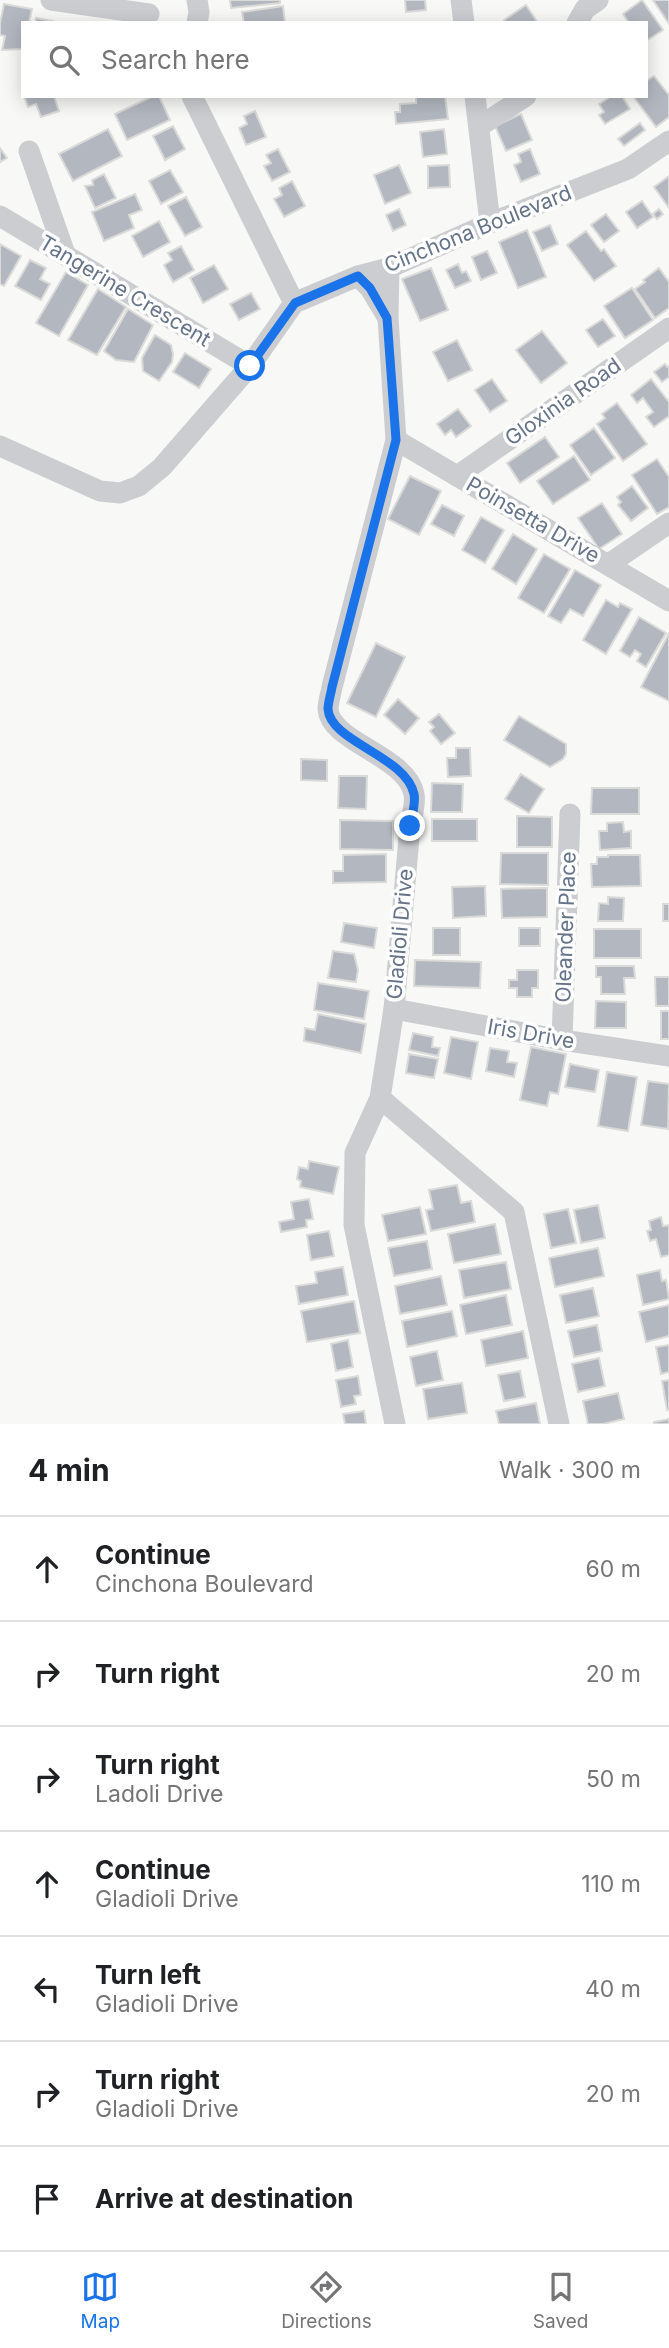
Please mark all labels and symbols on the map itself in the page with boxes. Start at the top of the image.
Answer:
street label: Cinchona Boulevard [381,180,575,277]
street label: Tangerine Crescent [35,230,215,352]
route start [234,350,265,381]
street label: Gloxinia Road [500,353,625,451]
street label: Poinsetta Drive [462,471,604,568]
route end [394,810,425,841]
street label: Oleander Place [550,851,581,1003]
street label: Gladioli Drive [381,867,418,1000]
street label: Iris Drive [486,1014,577,1053]

